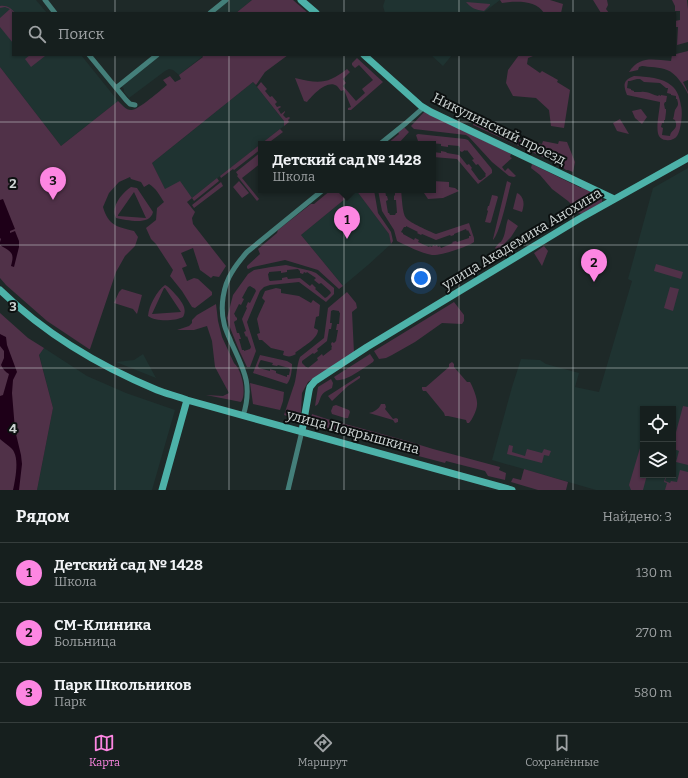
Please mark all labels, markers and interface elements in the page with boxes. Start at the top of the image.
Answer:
search box [12,12,676,56]
icon: search [26,23,48,45]
text: Поиск [58,25,104,43]
street label: Никулинский проезд [429,89,569,169]
popup [258,141,436,193]
text: Детский сад № 1428 [272,151,422,169]
pin: 3 [40,167,66,200]
text: Школа [272,169,315,184]
text: 2 [9,176,17,191]
street label: улица Академика Анохина [438,184,605,294]
pin: 1 [334,206,360,239]
pin: 2 [581,249,607,282]
your location [411,268,431,288]
text: 3 [9,299,17,314]
street label: улица Покрышкина [284,406,422,458]
map controls [640,406,676,478]
button: locate [640,406,676,442]
text: 4 [9,421,17,436]
button: layers [640,442,676,478]
text: Рядом [16,506,69,527]
text: Найдено: 3 [603,509,672,524]
text: Детский сад № 1428 [54,556,203,574]
text: 1 [26,565,32,580]
text: 130 m [636,565,672,580]
text: Школа [54,574,97,589]
text: СМ-Клиника [54,616,151,634]
text: 2 [25,625,33,640]
text: 270 m [635,625,672,640]
text: Больница [54,634,116,649]
text: Парк Школьников [54,676,192,694]
text: 3 [25,685,33,700]
text: 580 m [634,685,672,700]
text: Парк [54,694,86,709]
tab: Карта [89,732,120,769]
tab: Маршрут [298,732,347,769]
tab: Сохранённые [525,732,599,769]

